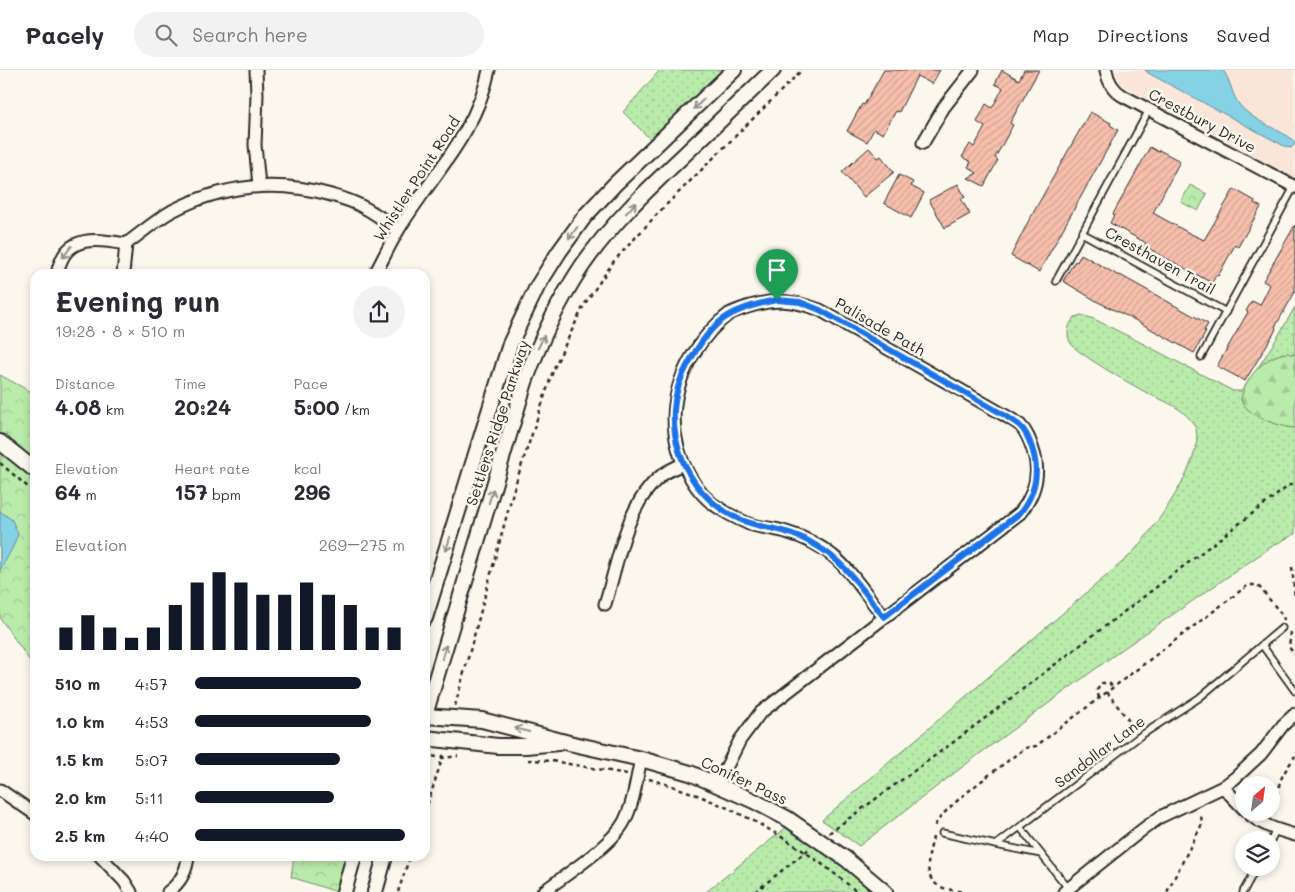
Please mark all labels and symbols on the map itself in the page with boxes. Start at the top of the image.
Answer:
street label: Crestbury Drive [1145,83,1260,157]
one-way arrow [692,98,705,110]
street label: Whistler Point Road [368,112,464,245]
one-way arrow [625,201,637,214]
street label: Cresthaven Trail [1102,222,1219,299]
one-way arrow [568,226,578,240]
one-way arrow [62,245,73,258]
pin [756,249,798,300]
street label: Palisade Path [832,292,929,360]
one-way arrow [536,335,546,350]
street label: Settlers Ridge Parkway [461,337,533,508]
one-way arrow [486,489,496,505]
one-way arrow [442,535,452,551]
one-way arrow [440,644,450,660]
street label: Sandollar Lane [1050,711,1149,792]
one-way arrow [514,725,530,734]
street label: Conifer Pass [698,751,791,809]
north arrow [1235,776,1280,821]

